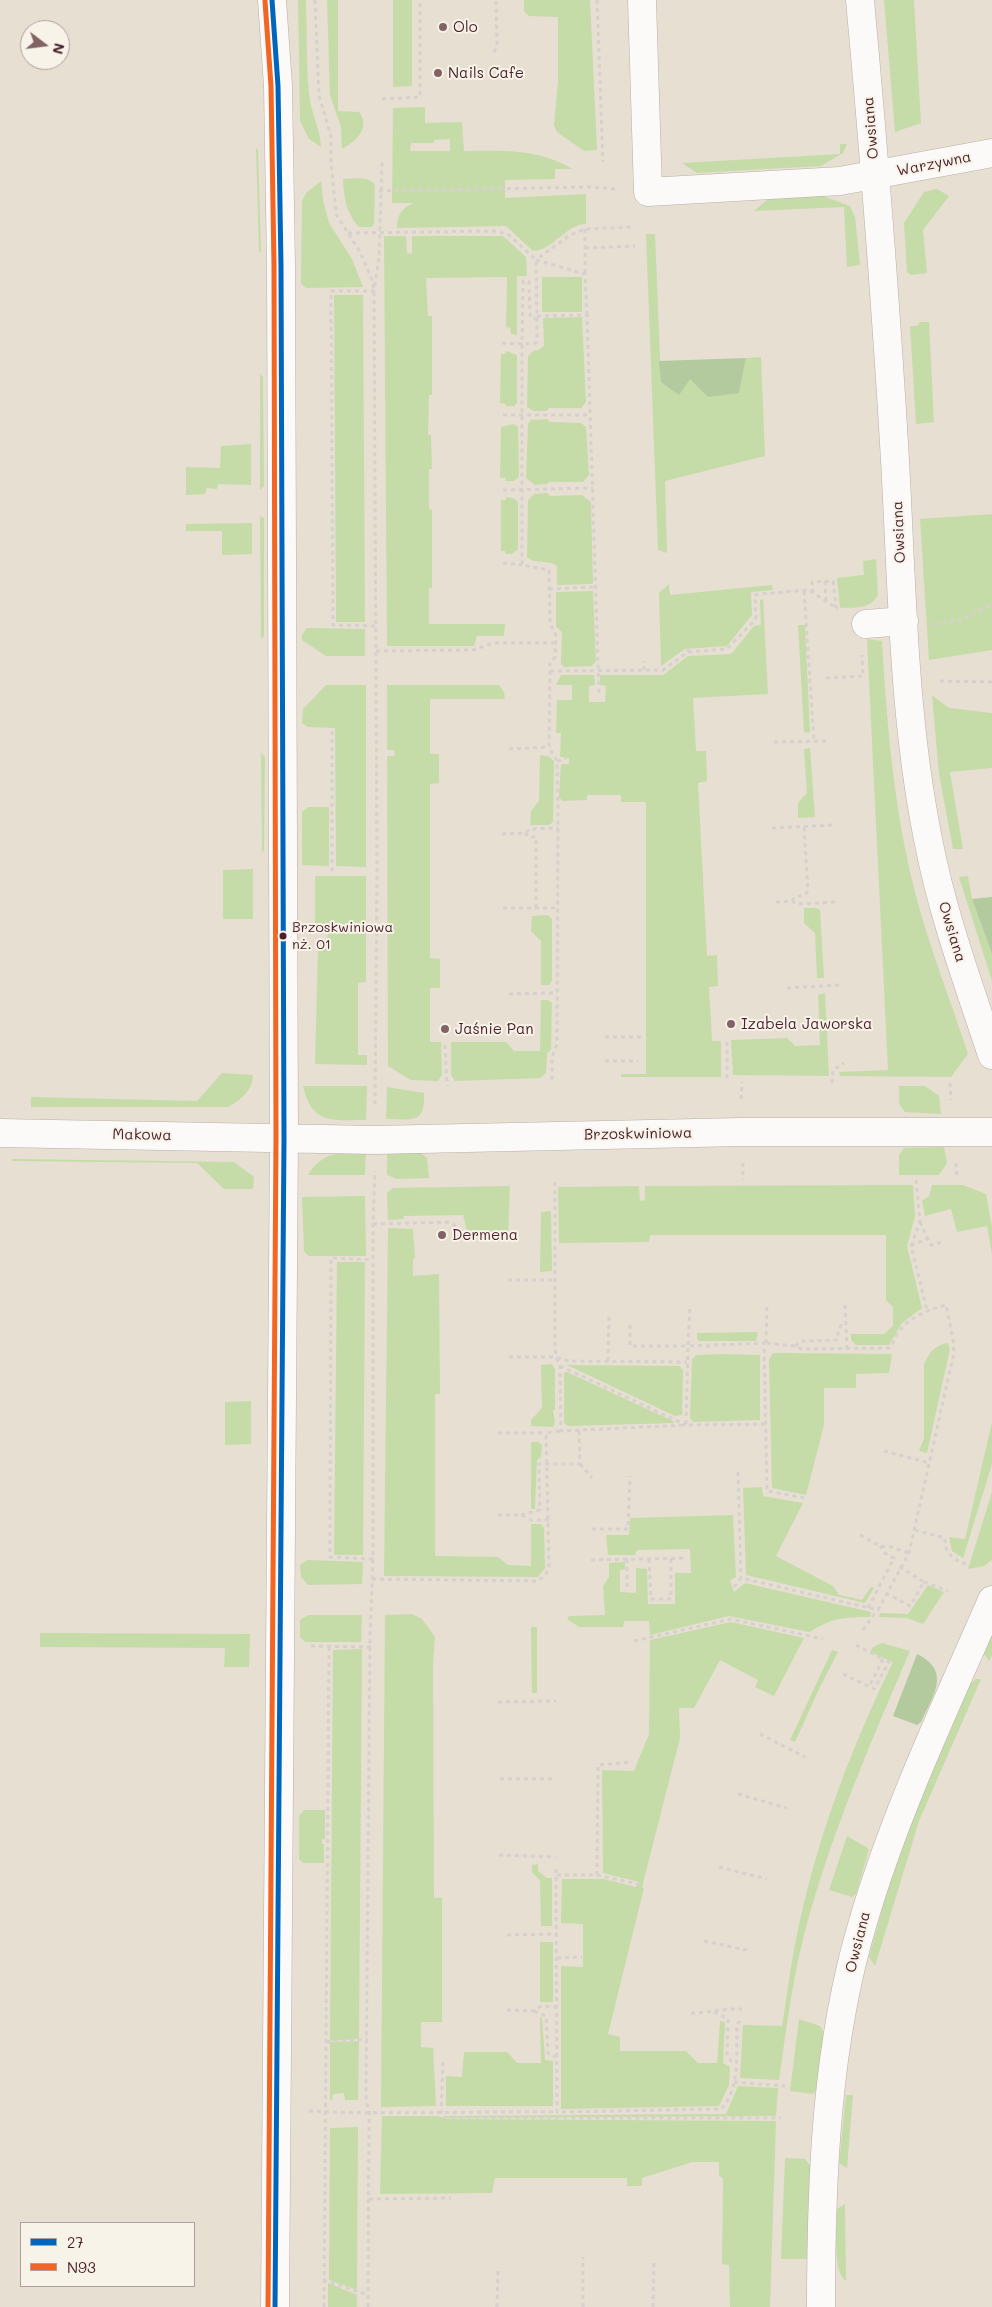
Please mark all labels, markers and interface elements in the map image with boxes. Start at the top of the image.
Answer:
place label: Olo [453,18,478,36]
north arrow [20,20,70,70]
marker: Olo [437,21,449,33]
text: N [48,41,70,56]
place label: Nails Cafe [448,64,524,82]
marker: Nails Cafe [432,67,444,79]
street label: Owsiana [859,96,883,160]
street label: Warzywna [895,148,973,180]
street label: Owsiana [888,500,910,564]
street label: Owsiana [934,900,970,964]
place label: Brzoskwiniowa nż. 01 [292,920,393,952]
marker: Brzoskwiniowa nż. 01 [278,931,288,941]
place label: Izabela Jaworska [741,1015,872,1033]
marker: Izabela Jaworska [725,1018,737,1030]
place label: Jaśnie Pan [455,1020,534,1038]
marker: Jaśnie Pan [439,1023,451,1035]
street label: Brzoskwiniowa [584,1124,692,1144]
street label: Makowa [112,1125,172,1145]
place label: Dermena [452,1226,518,1244]
marker: Dermena [436,1229,448,1241]
street label: Owsiana [842,1910,874,1974]
legend [20,2222,195,2287]
text: 27 [67,2232,84,2252]
text: N93 [67,2257,96,2277]

